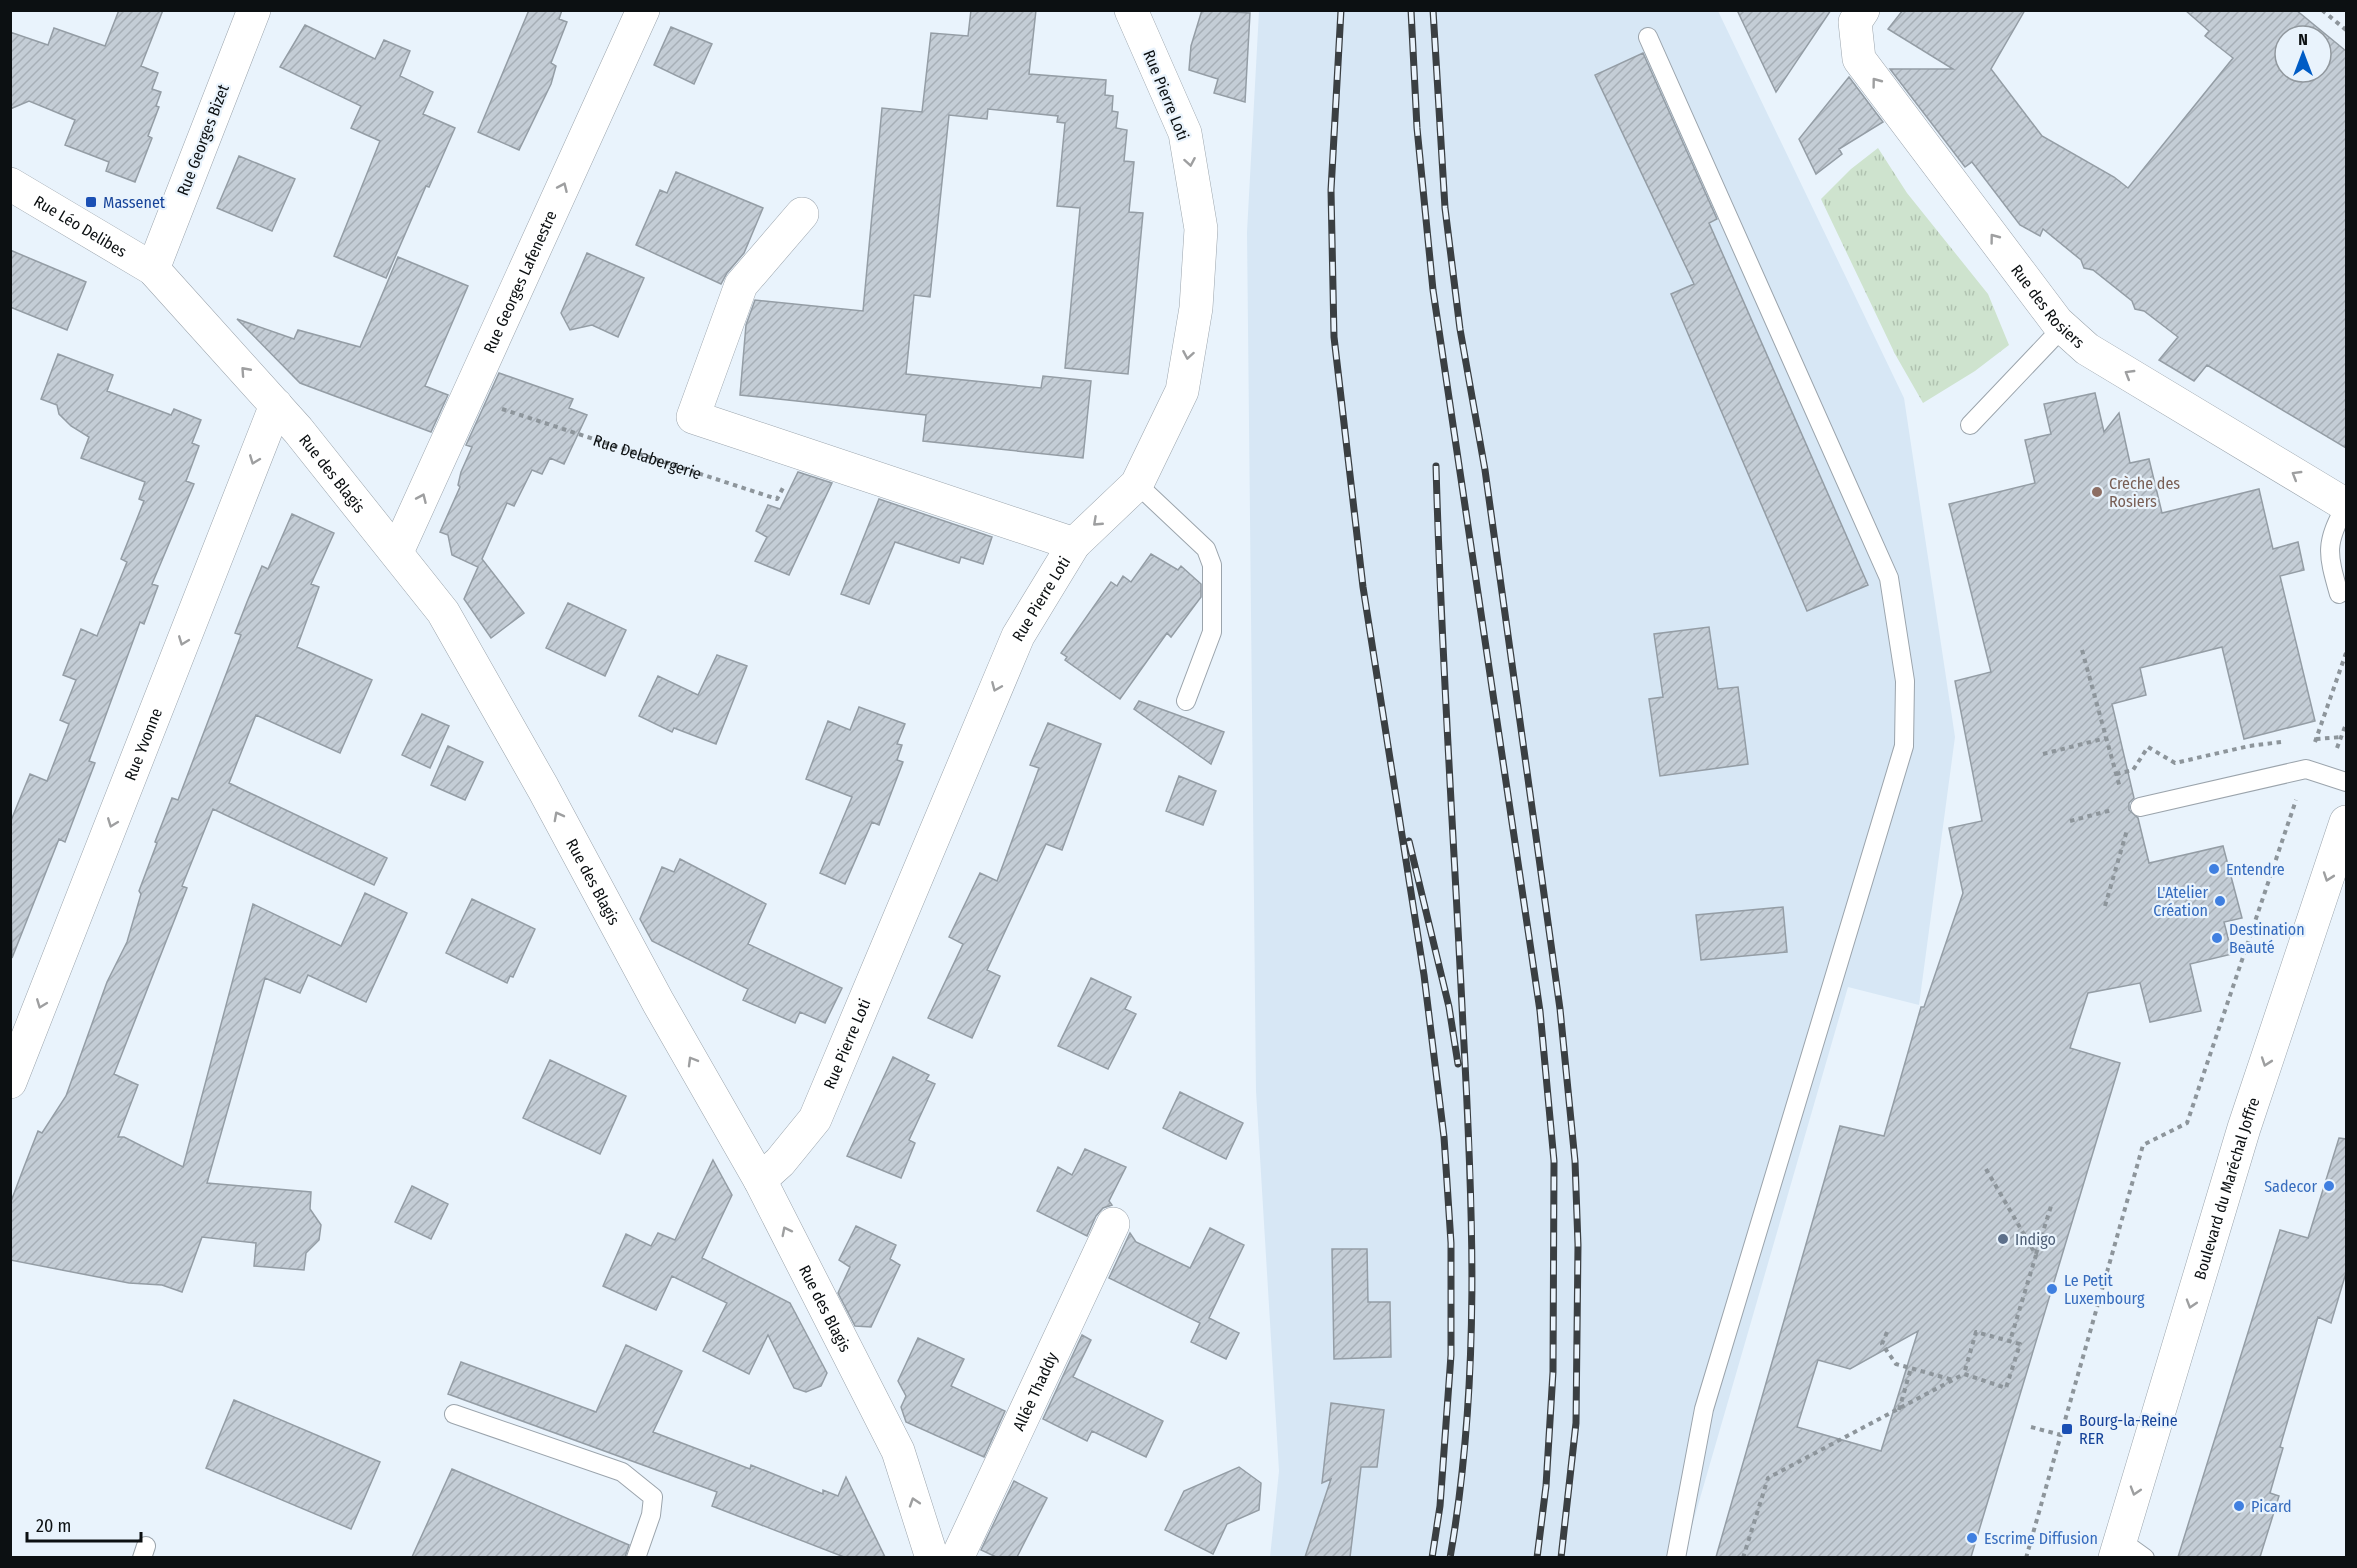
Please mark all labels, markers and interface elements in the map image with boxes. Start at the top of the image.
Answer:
north arrow [2273,24,2333,84]
text: N [2298,30,2308,49]
street label: Rue Pierre Loti [1139,47,1193,143]
one-way arrow [1873,78,1884,89]
street label: Rue Georges Bizet [173,81,233,198]
one-way arrow [1183,158,1195,167]
one-way arrow [556,182,568,193]
street label: Rue Léo Delibes [31,191,130,261]
place label: Massenet [103,193,166,212]
marker: Massenet [84,195,98,209]
street label: Rue Georges Lafenestre [479,207,560,356]
one-way arrow [1990,233,2001,244]
street label: Rue des Rosiers [2007,261,2089,352]
one-way arrow [1183,351,1195,360]
one-way arrow [241,367,252,378]
one-way arrow [2125,370,2135,382]
street label: Rue des Blagis [295,430,370,516]
street label: Rue Delabergerie [591,430,704,483]
one-way arrow [249,454,262,465]
one-way arrow [2292,470,2302,482]
place label: Crèche des Rosiers [2109,474,2180,511]
marker: Crèche des Rosiers [2090,485,2104,499]
one-way arrow [414,494,426,505]
one-way arrow [1093,515,1104,526]
street label: Rue Pierre Loti [1008,553,1074,645]
one-way arrow [178,635,190,646]
one-way arrow [991,681,1003,692]
street label: Rue Yvonne [120,705,166,783]
one-way arrow [554,812,565,822]
one-way arrow [107,817,119,828]
street label: Rue des Blagis [562,835,624,928]
place label: Entendre [2226,860,2285,879]
marker: Entendre [2207,862,2221,876]
one-way arrow [2323,871,2335,882]
place label: L'Atelier Création [2153,883,2208,920]
marker: L'Atelier Création [2213,894,2227,908]
place label: Destination Beauté [2229,920,2305,957]
marker: Destination Beauté [2210,931,2224,945]
street label: Rue Pierre Loti [819,996,874,1092]
one-way arrow [36,998,48,1009]
one-way arrow [688,1056,699,1067]
one-way arrow [2261,1056,2273,1067]
street label: Boulevard du Maréchal Joffre [2190,1095,2263,1282]
place label: Sadecor [2264,1177,2317,1196]
marker: Sadecor [2322,1179,2336,1193]
one-way arrow [782,1226,794,1237]
place label: Indigo [2015,1230,2056,1249]
marker: Indigo [1996,1232,2010,1246]
street label: Rue des Blagis [795,1262,855,1355]
place label: Le Petit Luxembourg [2064,1271,2145,1308]
marker: Le Petit Luxembourg [2045,1282,2059,1296]
one-way arrow [2186,1299,2198,1309]
street label: Allée Thaddy [1008,1348,1062,1434]
place label: Bourg-la-Reine RER [2079,1411,2178,1448]
marker: Bourg-la-Reine RER [2060,1422,2074,1436]
one-way arrow [2130,1485,2142,1496]
one-way arrow [909,1497,922,1508]
place label: Picard [2251,1497,2292,1516]
marker: Picard [2232,1499,2246,1513]
scale bar [27,1505,141,1543]
text: 20 m [36,1515,71,1537]
place label: Escrime Diffusion [1984,1529,2098,1548]
marker: Escrime Diffusion [1965,1531,1979,1545]

